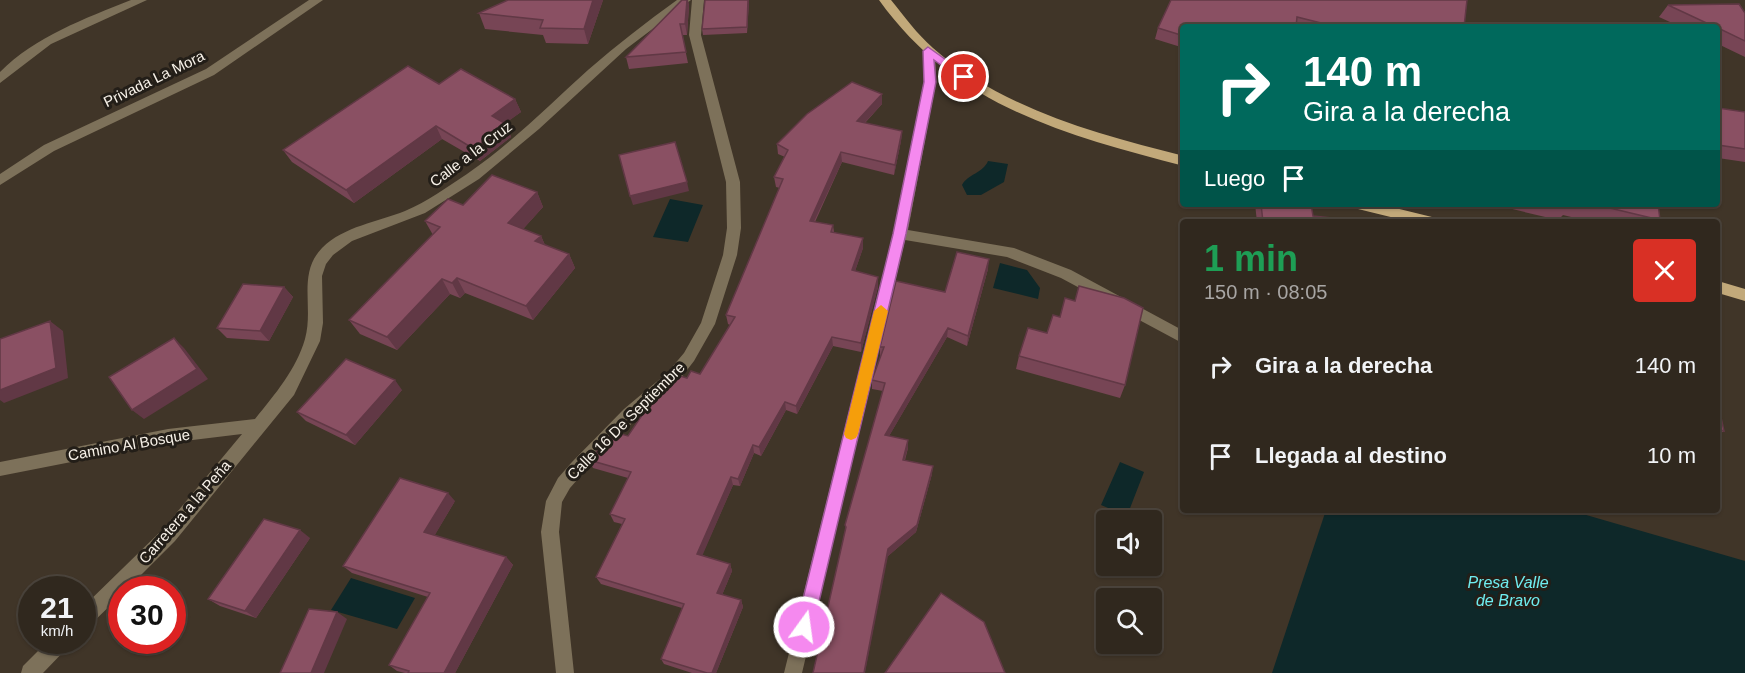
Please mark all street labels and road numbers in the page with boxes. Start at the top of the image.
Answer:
street label: Privada La Mora [101,47,208,110]
street label: Calle a la Cruz [426,117,515,190]
street label: Calle 16 De Septiembre [563,358,688,483]
street label: Camino Al Bosque [67,425,191,464]
street label: Carretera a la Peña [135,456,234,567]

